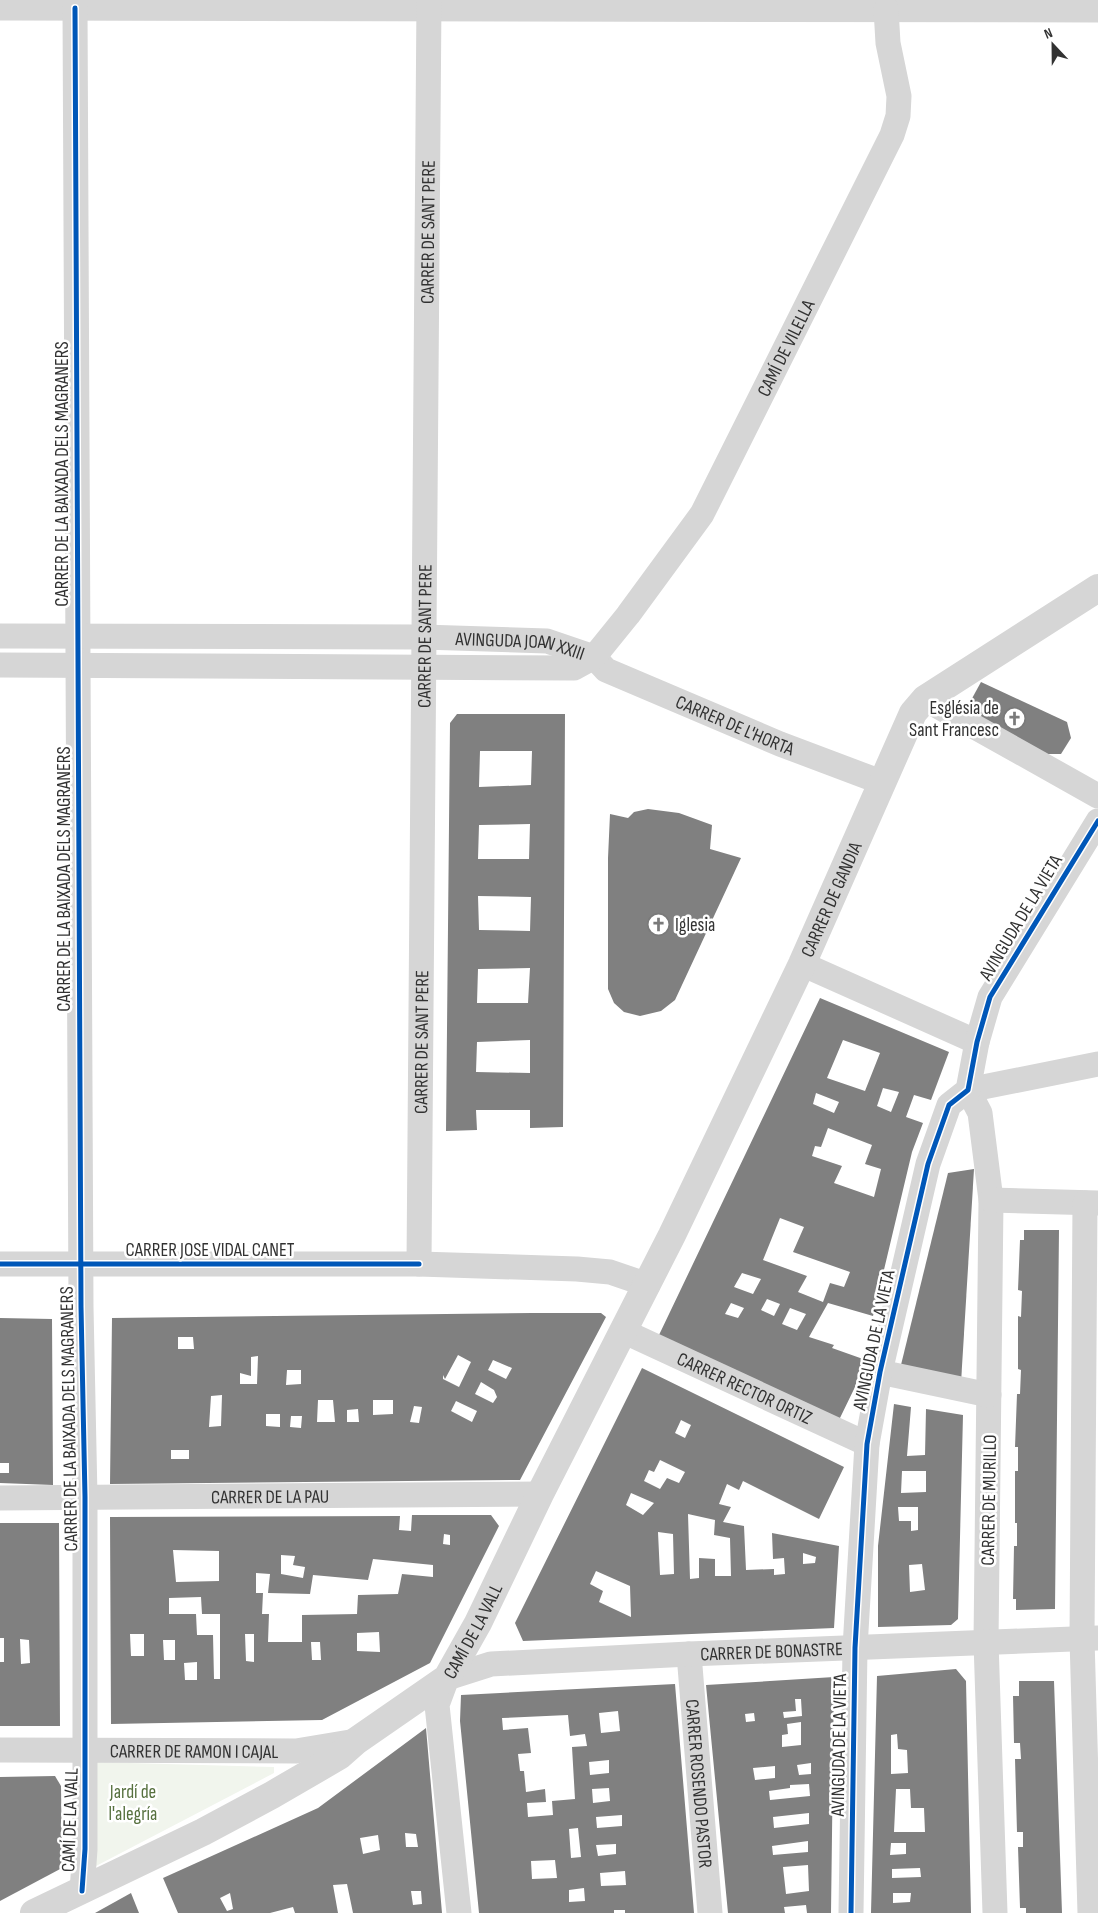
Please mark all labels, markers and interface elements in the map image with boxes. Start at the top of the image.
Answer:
north arrow [1028,20,1078,70]
text: N [1042,24,1055,43]
street label: CARRER DE SANT PERE [417,160,441,304]
street label: CAMÍ DE VILELLA [753,295,821,401]
street label: CARRER DE LA BAIXADA DELS MAGRANERS [51,341,74,607]
street label: CARRER DE SANT PERE [413,564,438,708]
street label: AVINGUDA JOAN XXIII [454,628,587,666]
street label: CARRER DE L'HORTA [672,691,798,762]
place label: Església de Sant Francesc [909,697,999,742]
church icon: Església de Sant Francesc [1003,706,1027,730]
street label: CARRER DE LA BAIXADA DELS MAGRANERS [53,746,76,1012]
street label: CARRER DE GANDIA [797,838,868,961]
street label: AVINGUDA DE LA VIETA [974,850,1068,986]
church icon: Iglesia [647,912,671,936]
place label: Iglesia [675,914,715,937]
street label: CARRER DE SANT PERE [410,970,434,1114]
street label: CARRER JOSE VIDAL CANET [126,1239,295,1262]
street label: AVINGUDA DE LA VIETA [848,1267,901,1413]
street label: CARRER DE LA BAIXADA DELS MAGRANERS [56,1286,83,1552]
street label: CARRER RECTOR ORTIZ [673,1348,815,1430]
street label: CARRER DE MURILLO [977,1434,1002,1566]
street label: CARRER DE LA PAU [211,1486,329,1509]
street label: CAMÍ DE LA VALL [439,1580,508,1683]
street label: CARRER DE BONASTRE [700,1638,843,1667]
street label: AVINGUDA DE LA VIETA [827,1673,852,1818]
street label: CARRER ROSENDO PASTOR [680,1698,716,1869]
street label: CARRER DE RAMON I CAJAL [110,1740,278,1764]
street label: CAMÍ DE LA VALL [57,1768,84,1873]
park label: Jardí de l'alegría [109,1781,157,1826]

